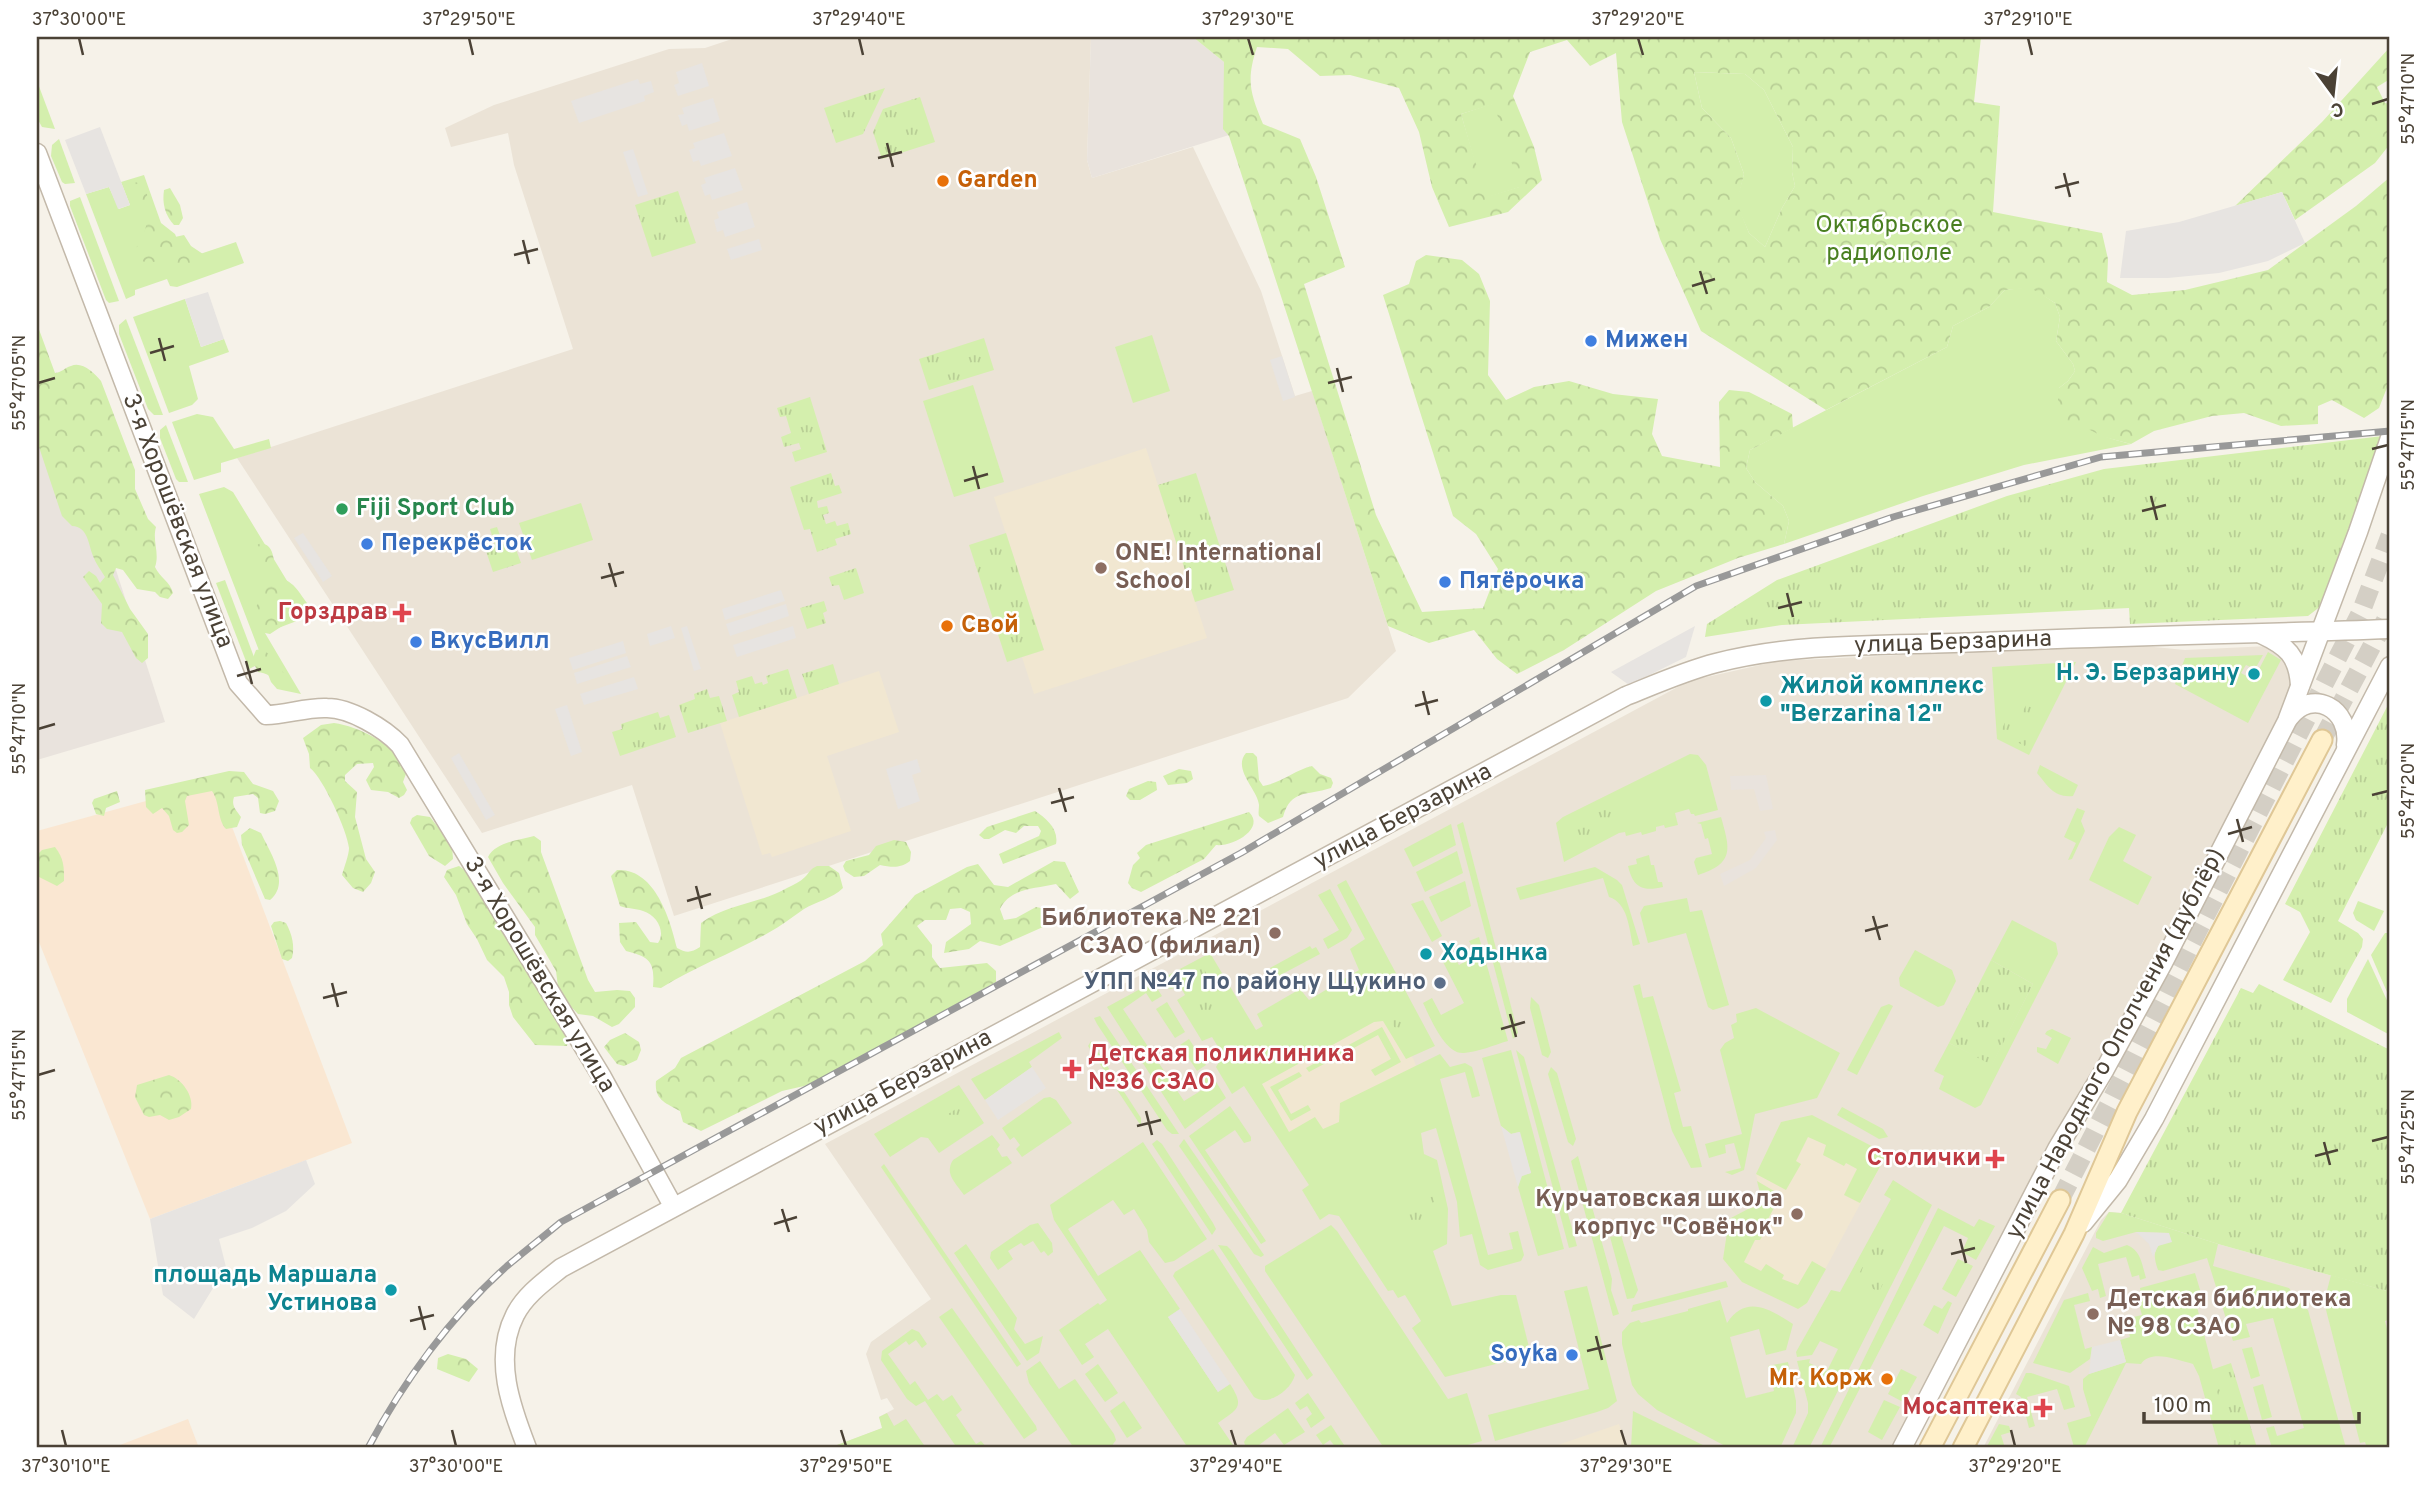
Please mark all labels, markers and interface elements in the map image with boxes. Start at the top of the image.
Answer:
text: 37°30'00"E [32,9,126,32]
text: 37°29'50"E [422,9,516,32]
text: 37°29'40"E [812,9,906,32]
text: 37°29'30"E [1201,9,1295,32]
text: 37°29'20"E [1591,9,1685,32]
text: 37°29'10"E [1983,9,2073,32]
text: 55°47'10"N [2398,53,2421,145]
north arrow [2298,60,2368,130]
text: С [2328,95,2346,122]
place label: Garden [957,166,1038,196]
marker: Garden [935,173,951,189]
park label: Октябрьское радиополе [1815,211,1963,269]
place label: Мижен [1605,326,1688,356]
marker: Мижен [1583,333,1599,349]
text: 55°47'05"N [9,335,32,431]
street label: 3-я Хорошёвская улица [115,390,239,652]
text: 55°47'15"N [2398,399,2421,491]
place label: Fiji Sport Club [356,494,515,524]
marker: Fiji Sport Club [334,501,350,517]
place label: Перекрёсток [381,529,533,559]
marker: Перекрёсток [359,536,375,552]
place label: ONE! International School [1115,539,1322,597]
marker: ONE! International School [1093,560,1109,576]
place label: Пятёрочка [1459,567,1584,597]
marker: Пятёрочка [1437,574,1453,590]
place label: Горздрав [278,598,388,628]
marker: Горздрав [394,605,410,621]
place label: Свой [961,611,1019,641]
marker: Свой [939,618,955,634]
street label: улица Берзарина [1854,625,2052,661]
place label: ВкусВилл [430,627,550,657]
marker: ВкусВилл [408,634,424,650]
place label: Н. Э. Берзарину [2056,659,2240,689]
marker: Н. Э. Берзарину [2246,666,2262,682]
place label: Жилой комплекс "Berzarina 12" [1780,672,1985,730]
text: 55°47'10"N [9,683,32,775]
marker: Жилой комплекс "Berzarina 12" [1758,693,1774,709]
text: 55°47'20"N [2398,743,2421,839]
street label: улица Берзарина [1309,757,1497,877]
street label: улица Народного Ополчения (дублёр) [2000,843,2232,1245]
street label: 3-я Хорошёвская улица [457,852,621,1098]
place label: Библиотека № 221 СЗАО (филиал) [1041,904,1261,962]
marker: Библиотека № 221 СЗАО (филиал) [1267,925,1283,941]
place label: Ходынка [1440,939,1548,969]
marker: Ходынка [1418,946,1434,962]
place label: УПП №47 по району Щукино [1084,968,1426,998]
marker: УПП №47 по району Щукино [1432,975,1448,991]
street label: улица Берзарина [809,1023,997,1143]
text: 55°47'15"N [9,1029,32,1121]
place label: Детская поликлиника №36 СЗАО [1088,1040,1355,1098]
marker: Детская поликлиника №36 СЗАО [1062,1059,1082,1079]
text: 55°47'25"N [2398,1089,2421,1185]
place label: Столички [1867,1144,1981,1174]
marker: Столички [1987,1151,2003,1167]
place label: Курчатовская школа корпус "Совёнок" [1535,1185,1783,1243]
marker: Курчатовская школа корпус "Совёнок" [1789,1206,1805,1222]
place label: площадь Маршала Устинова [153,1261,377,1319]
marker: площадь Маршала Устинова [383,1282,399,1298]
place label: Детская библиотека № 98 СЗАО [2107,1285,2351,1343]
marker: Детская библиотека № 98 СЗАО [2085,1306,2101,1322]
place label: Soyka [1490,1340,1558,1370]
marker: Soyka [1564,1347,1580,1363]
place label: Mr. Корж [1769,1364,1873,1394]
marker: Mr. Корж [1879,1371,1895,1387]
scale bar [2144,1380,2359,1424]
place label: Мосаптека [1902,1393,2029,1423]
text: 100 m [2154,1393,2211,1420]
marker: Мосаптека [2035,1400,2051,1416]
text: 37°30'10"E [21,1456,111,1479]
text: 37°30'00"E [409,1456,503,1479]
text: 37°29'50"E [799,1456,893,1479]
text: 37°29'40"E [1189,1456,1283,1479]
text: 37°29'30"E [1579,1456,1673,1479]
text: 37°29'20"E [1968,1456,2062,1479]

